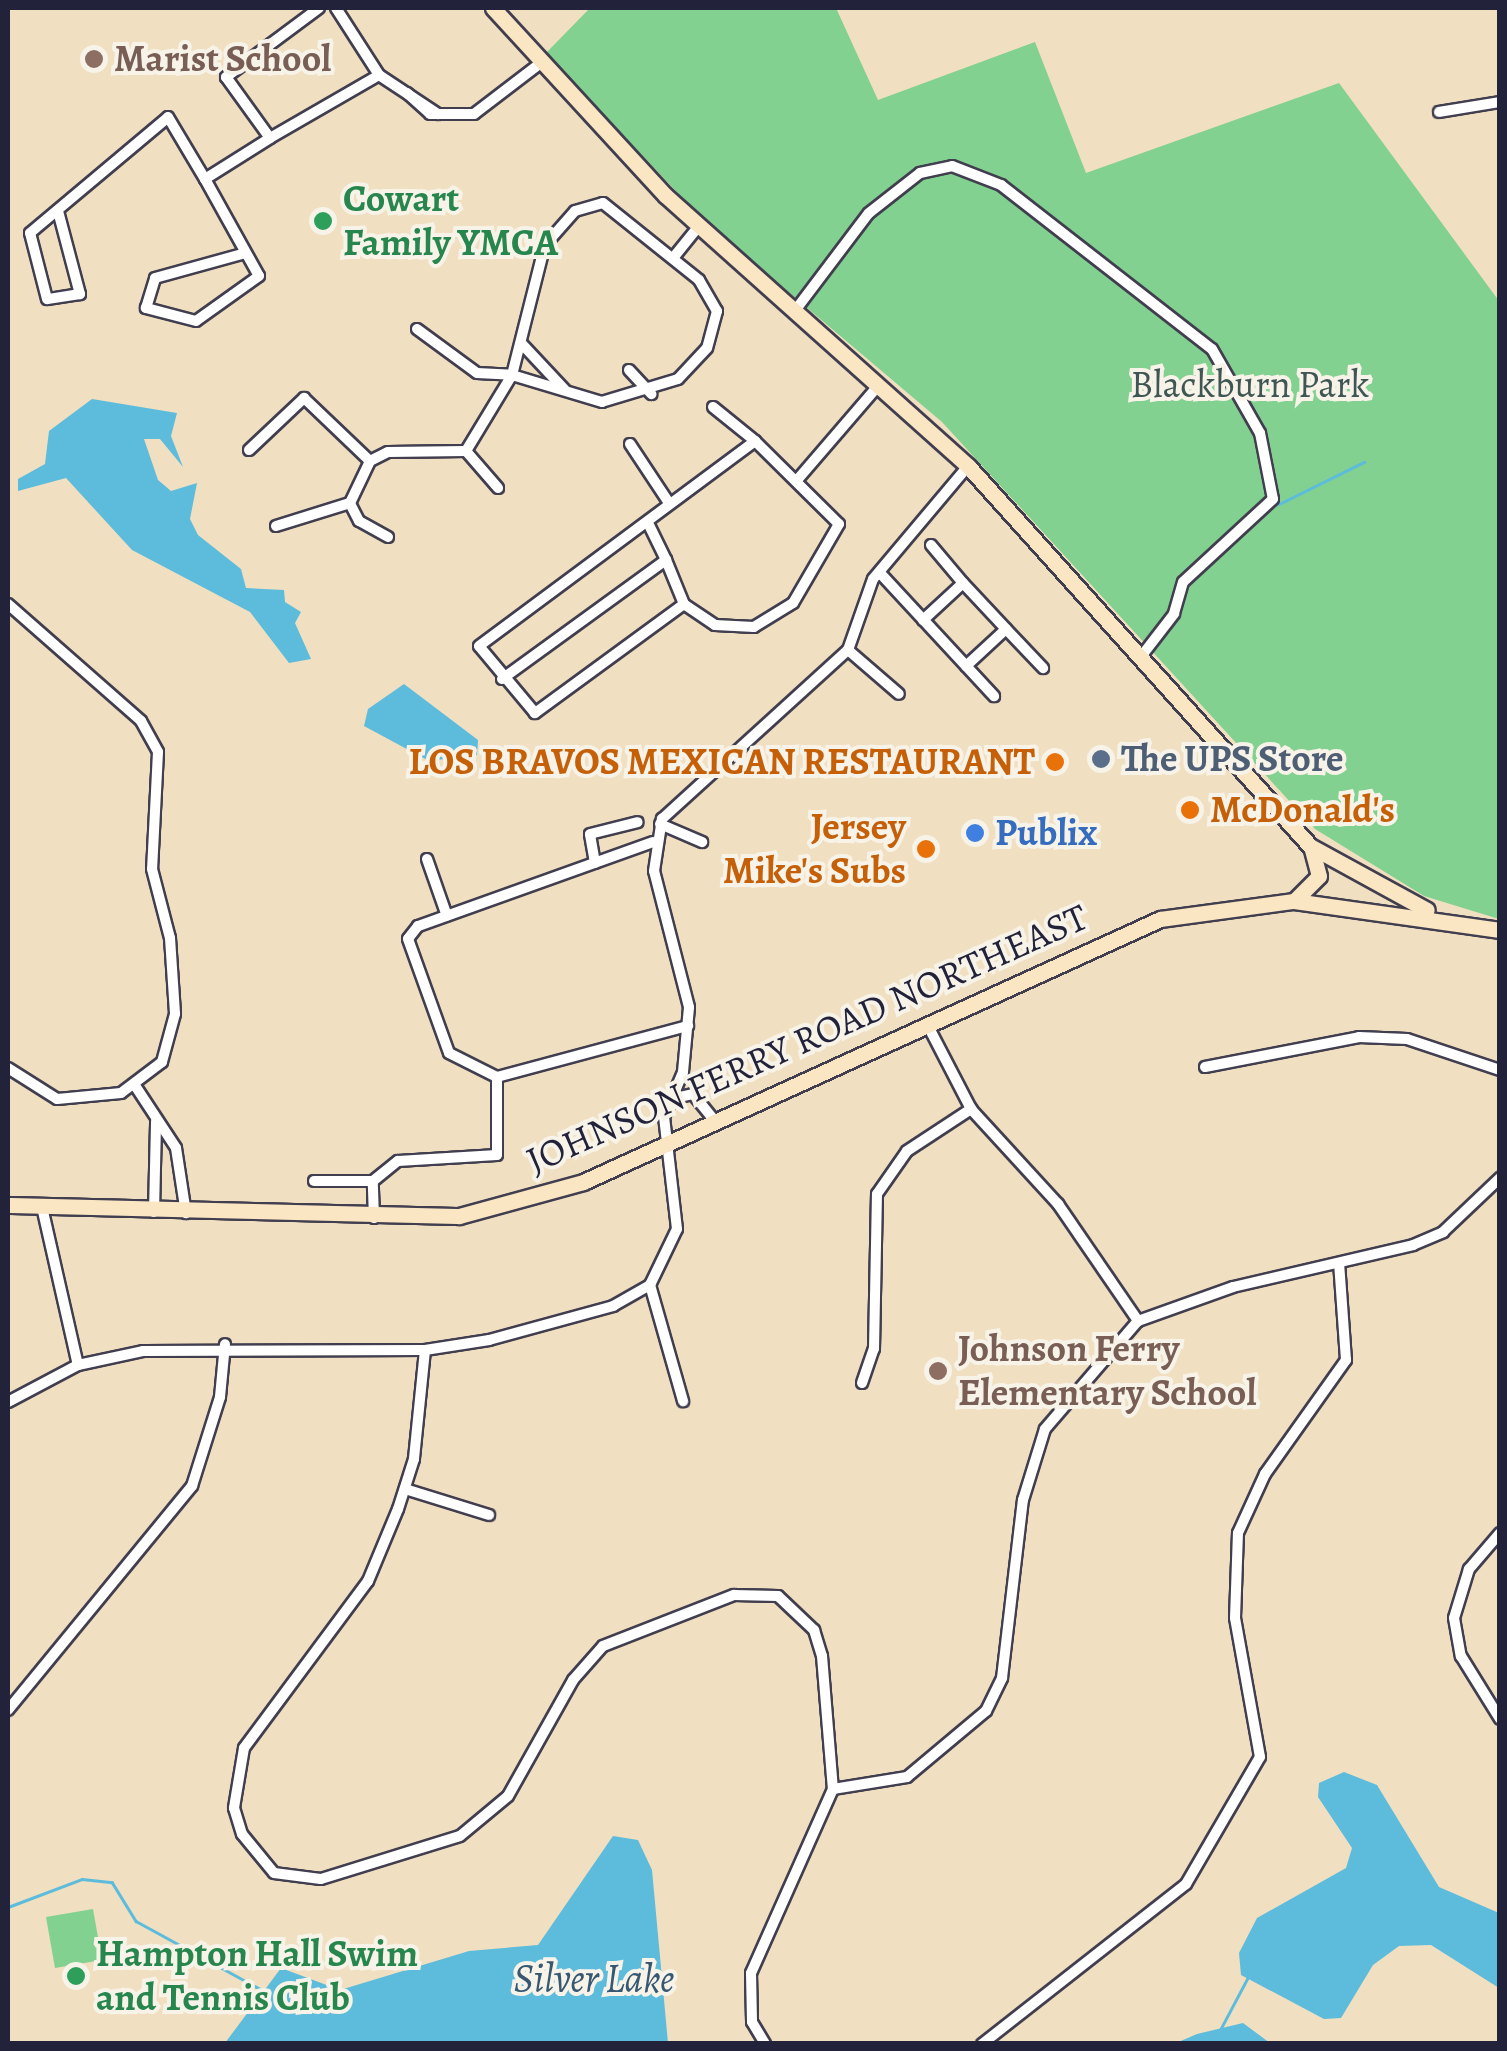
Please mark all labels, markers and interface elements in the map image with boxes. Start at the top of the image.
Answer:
place label: Marist School [114,36,331,82]
marker: Marist School [83,48,105,70]
place label: Cowart Family YMCA [343,176,558,266]
marker: Cowart Family YMCA [312,210,334,232]
park label: Blackburn Park [1131,362,1369,408]
place label: The UPS Store [1121,736,1344,782]
place label: LOS BRAVOS MEXICAN RESTAURANT [408,739,1035,785]
marker: The UPS Store [1090,748,1112,770]
marker: LOS BRAVOS MEXICAN RESTAURANT [1044,751,1066,773]
place label: McDonald's [1210,787,1395,833]
marker: McDonald's [1179,799,1201,821]
place label: Jersey Mike's Subs [723,804,906,894]
place label: Publix [995,810,1097,856]
marker: Publix [964,822,986,844]
marker: Jersey Mike's Subs [915,838,937,860]
street label: JOHNSON FERRY ROAD NORTHEAST [519,894,1095,1184]
place label: Johnson Ferry Elementary School [958,1326,1256,1416]
marker: Johnson Ferry Elementary School [927,1360,949,1382]
place label: Hampton Hall Swim and Tennis Club [96,1931,418,2020]
water label: Silver Lake [514,1955,674,2003]
marker: Hampton Hall Swim and Tennis Club [65,1965,87,1987]

